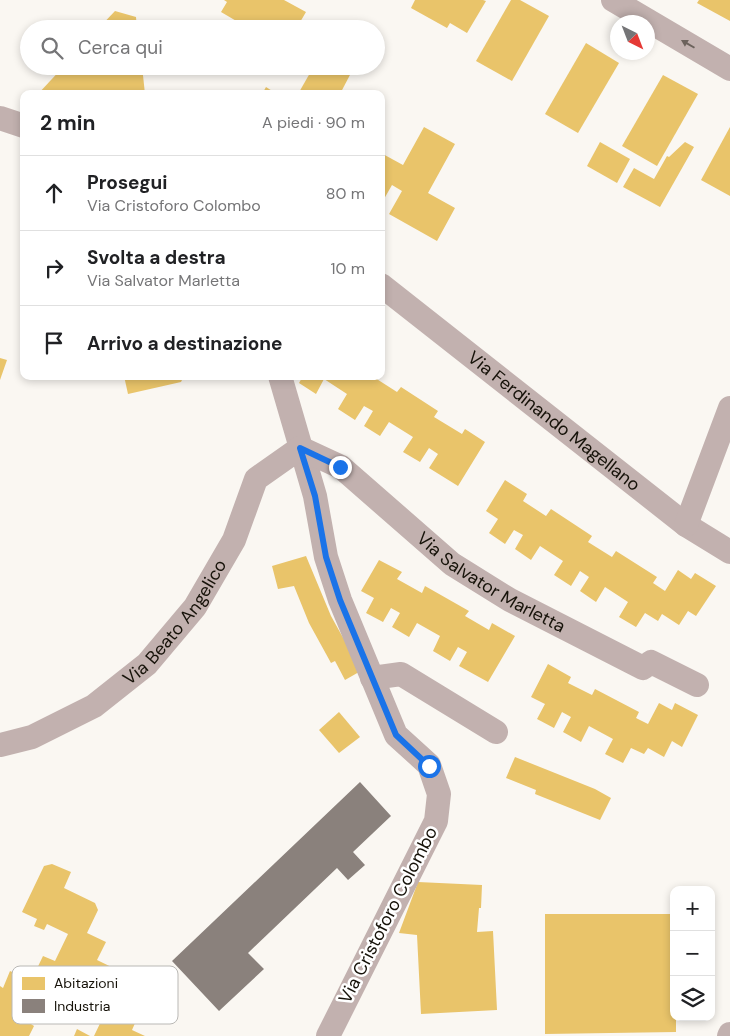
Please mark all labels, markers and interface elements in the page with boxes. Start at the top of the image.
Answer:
north arrow [610,15,655,60]
search box [20,20,385,75]
icon: search [38,34,66,62]
text: Cerca qui [78,35,163,60]
one-way arrow [681,40,694,49]
text: 2 min [40,109,96,137]
text: A piedi · 90 m [262,112,365,133]
text: Prosegui [87,170,167,195]
icon: ahead [40,179,68,207]
text: 80 m [326,183,365,204]
text: Via Cristoforo Colombo [87,195,261,216]
text: Svolta a destra [87,245,226,270]
icon: right [40,254,68,282]
text: 10 m [331,258,365,279]
text: Via Salvator Marletta [87,270,240,291]
icon: arrive [40,329,68,357]
text: Arrivo a destinazione [87,331,282,356]
street label: Via Ferdinando Magellano [463,346,645,496]
route end [329,456,352,479]
street label: Via Salvator Marletta [411,526,569,638]
street label: Via Beato Angelico [118,555,232,691]
route start [418,755,441,778]
street label: Via Cristoforo Colombo [333,822,443,1008]
map controls [670,886,715,1021]
button: + [670,886,715,931]
button: − [670,931,715,976]
legend [12,966,178,1024]
text: Abitazioni [54,974,118,992]
button: layers [670,976,715,1021]
text: Industria [54,997,110,1015]

